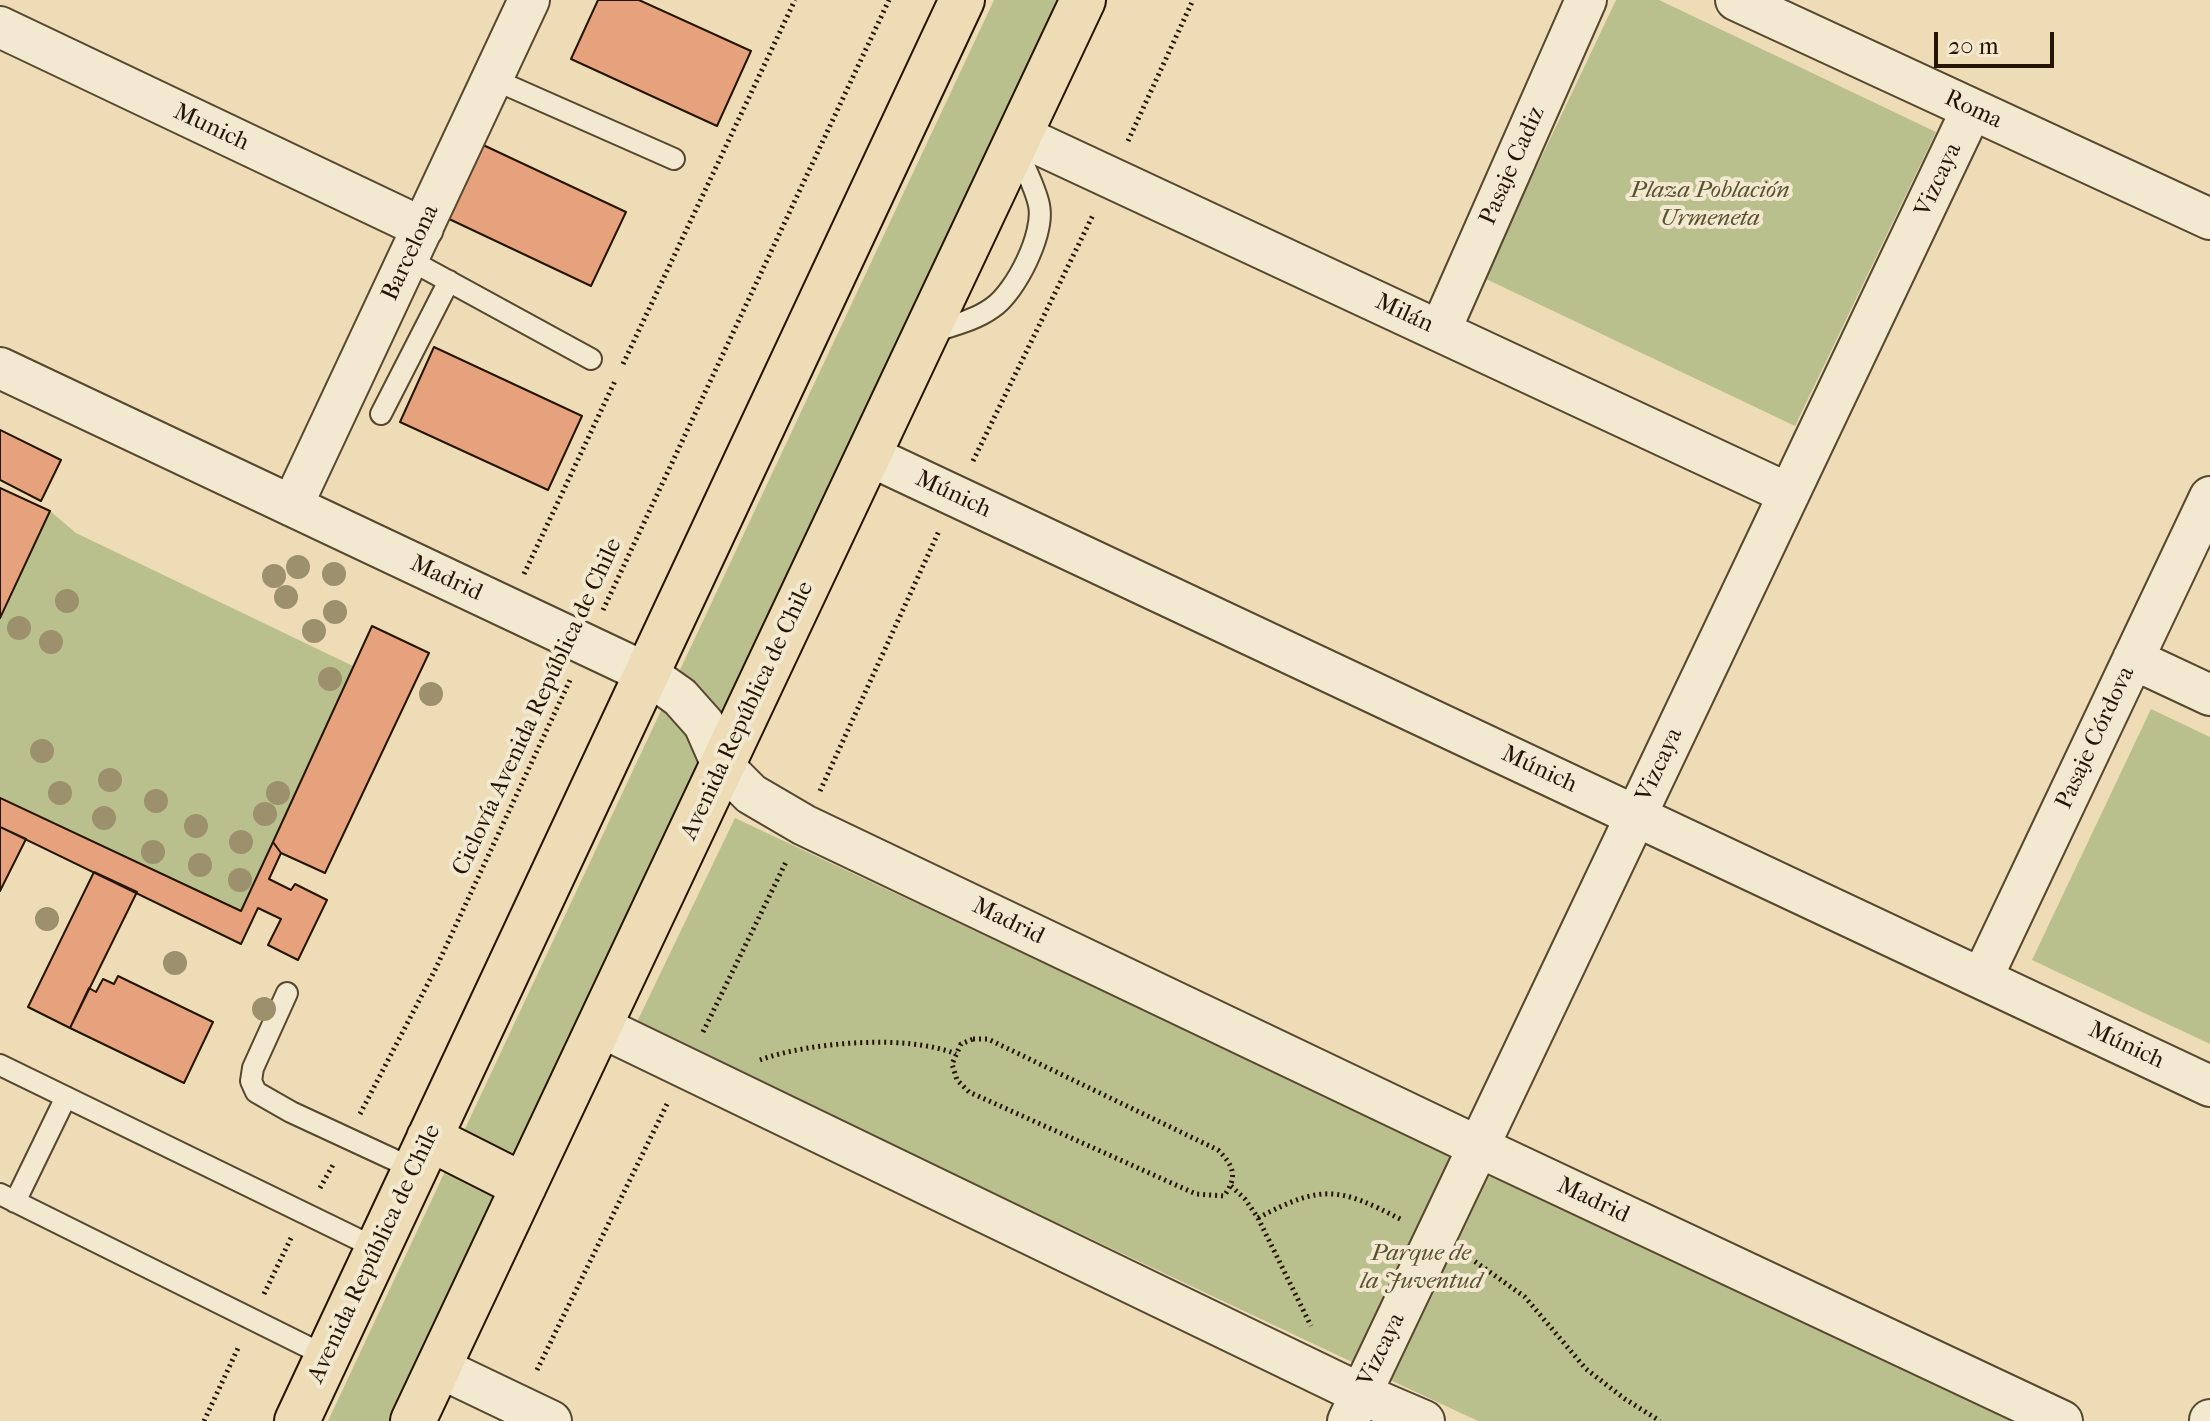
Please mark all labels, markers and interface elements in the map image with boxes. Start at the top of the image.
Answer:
scale bar [1938,16,2058,66]
text: 20 m [1948,32,1999,60]
street label: Roma [1940,84,2006,136]
street label: Munich [169,98,253,158]
street label: Pasaje Cadiz [1474,102,1552,230]
street label: Vizcaya [1909,138,1969,222]
park label: Plaza Población Urmeneta [1630,177,1790,233]
street label: Barcelona [376,200,446,306]
street label: Milán [1370,288,1438,340]
street label: Múnich [911,465,995,525]
street label: Ciclovía Avenida República de Chile [447,534,629,880]
street label: Madrid [405,550,487,608]
street label: Avenida República de Chile [675,577,821,845]
street label: Pasaje Córdova [2050,662,2142,814]
street label: Vizcaya [1630,723,1690,807]
street label: Múnich [1497,740,1581,800]
street label: Madrid [967,892,1049,952]
street label: Múnich [2084,1016,2168,1076]
street label: Avenida República de Chile [302,1120,448,1388]
street label: Madrid [1552,1172,1634,1230]
park label: Parque de la Juventud [1360,1240,1482,1296]
street label: Vizcaya [1352,1309,1412,1391]

